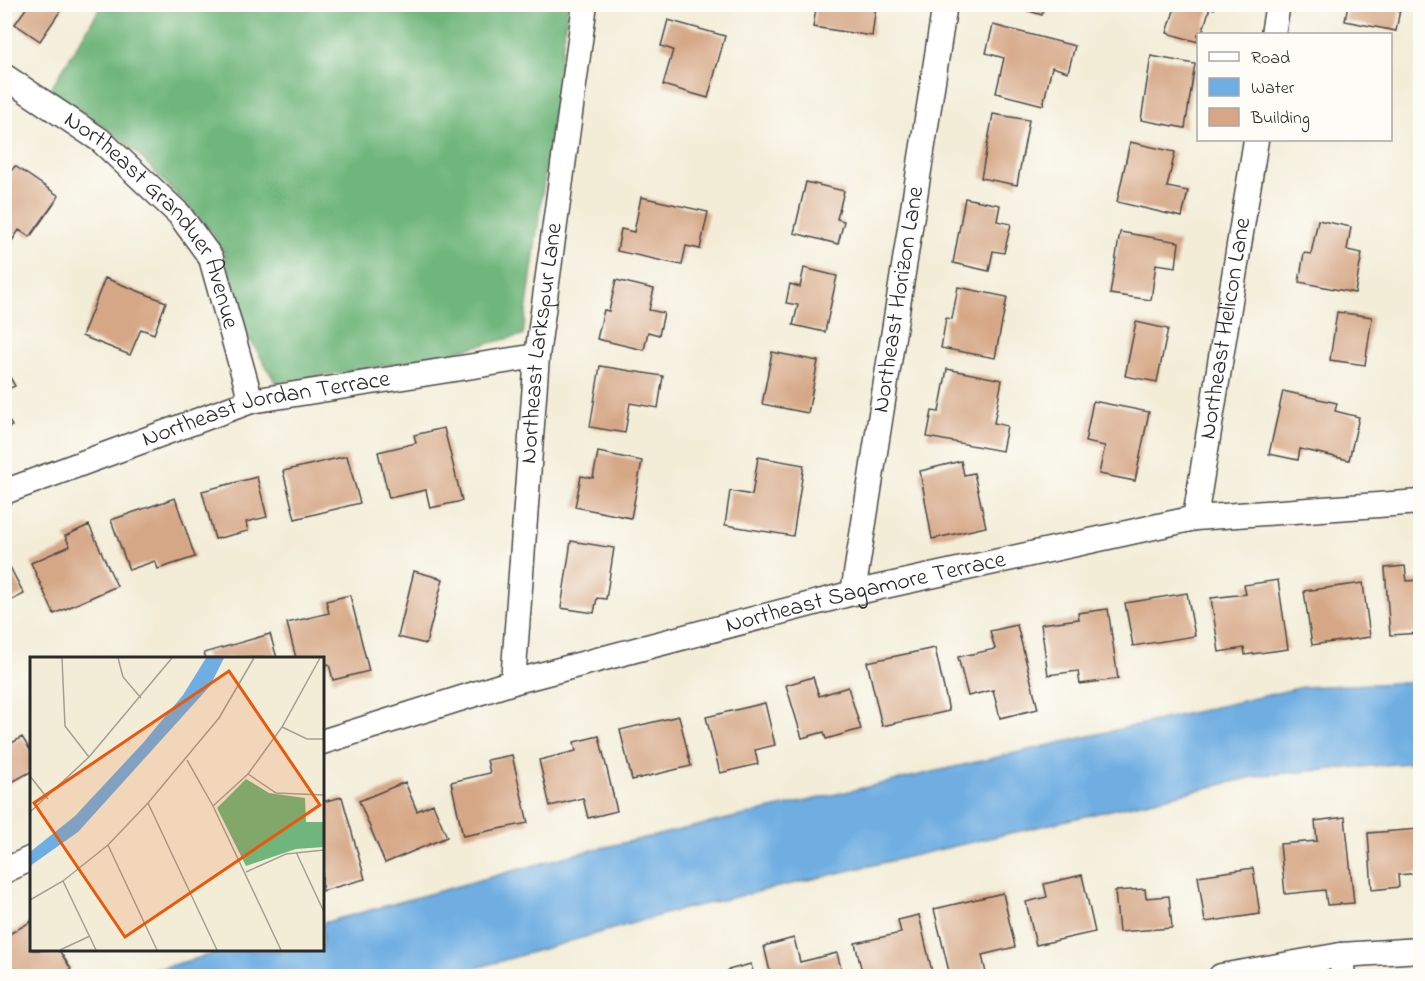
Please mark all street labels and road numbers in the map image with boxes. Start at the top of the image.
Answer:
street label: Northeast Granduer Avenue [57,103,248,333]
street label: Northeast Horizon Lane [864,184,934,415]
street label: Northeast Helicon Lane [1190,215,1261,442]
street label: Northeast Larkspur Lane [512,220,573,465]
street label: Northeast Jordan Terrace [137,362,393,457]
street label: Northeast Sagamore Terrace [722,542,1009,643]

